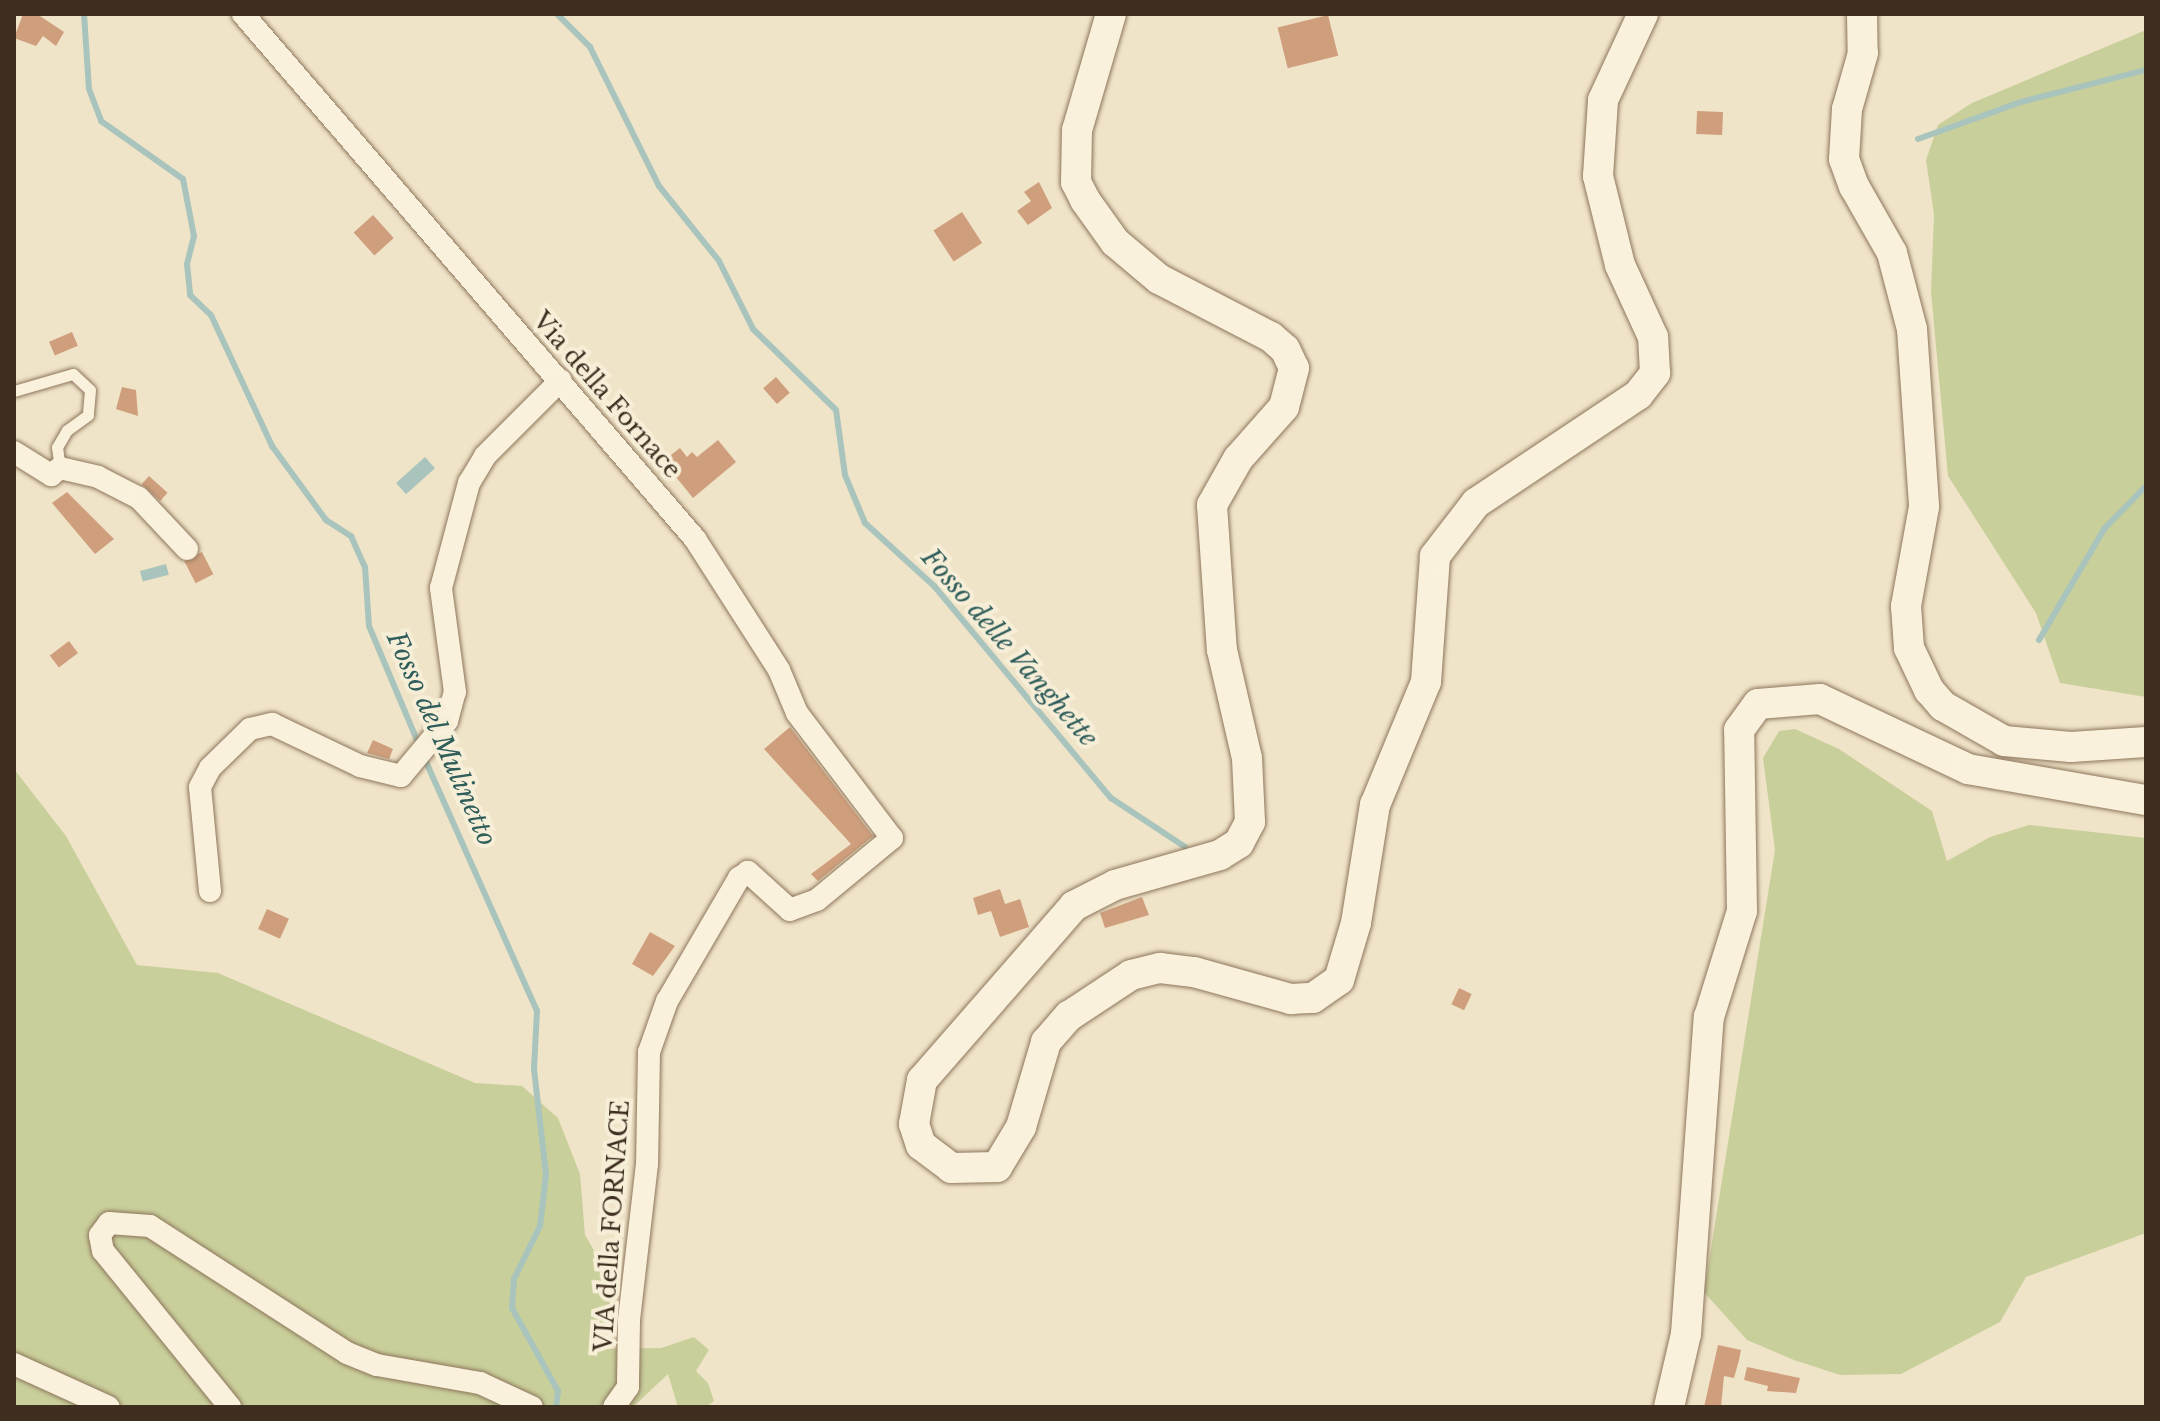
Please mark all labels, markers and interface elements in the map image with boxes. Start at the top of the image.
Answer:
street label: Via della Fornace [527,306,687,484]
water label: Fosso delle Vanghette [914,543,1104,753]
water label: Fosso del Mulinetto [379,627,503,851]
street label: VIA della FORNACE [589,1099,635,1353]

